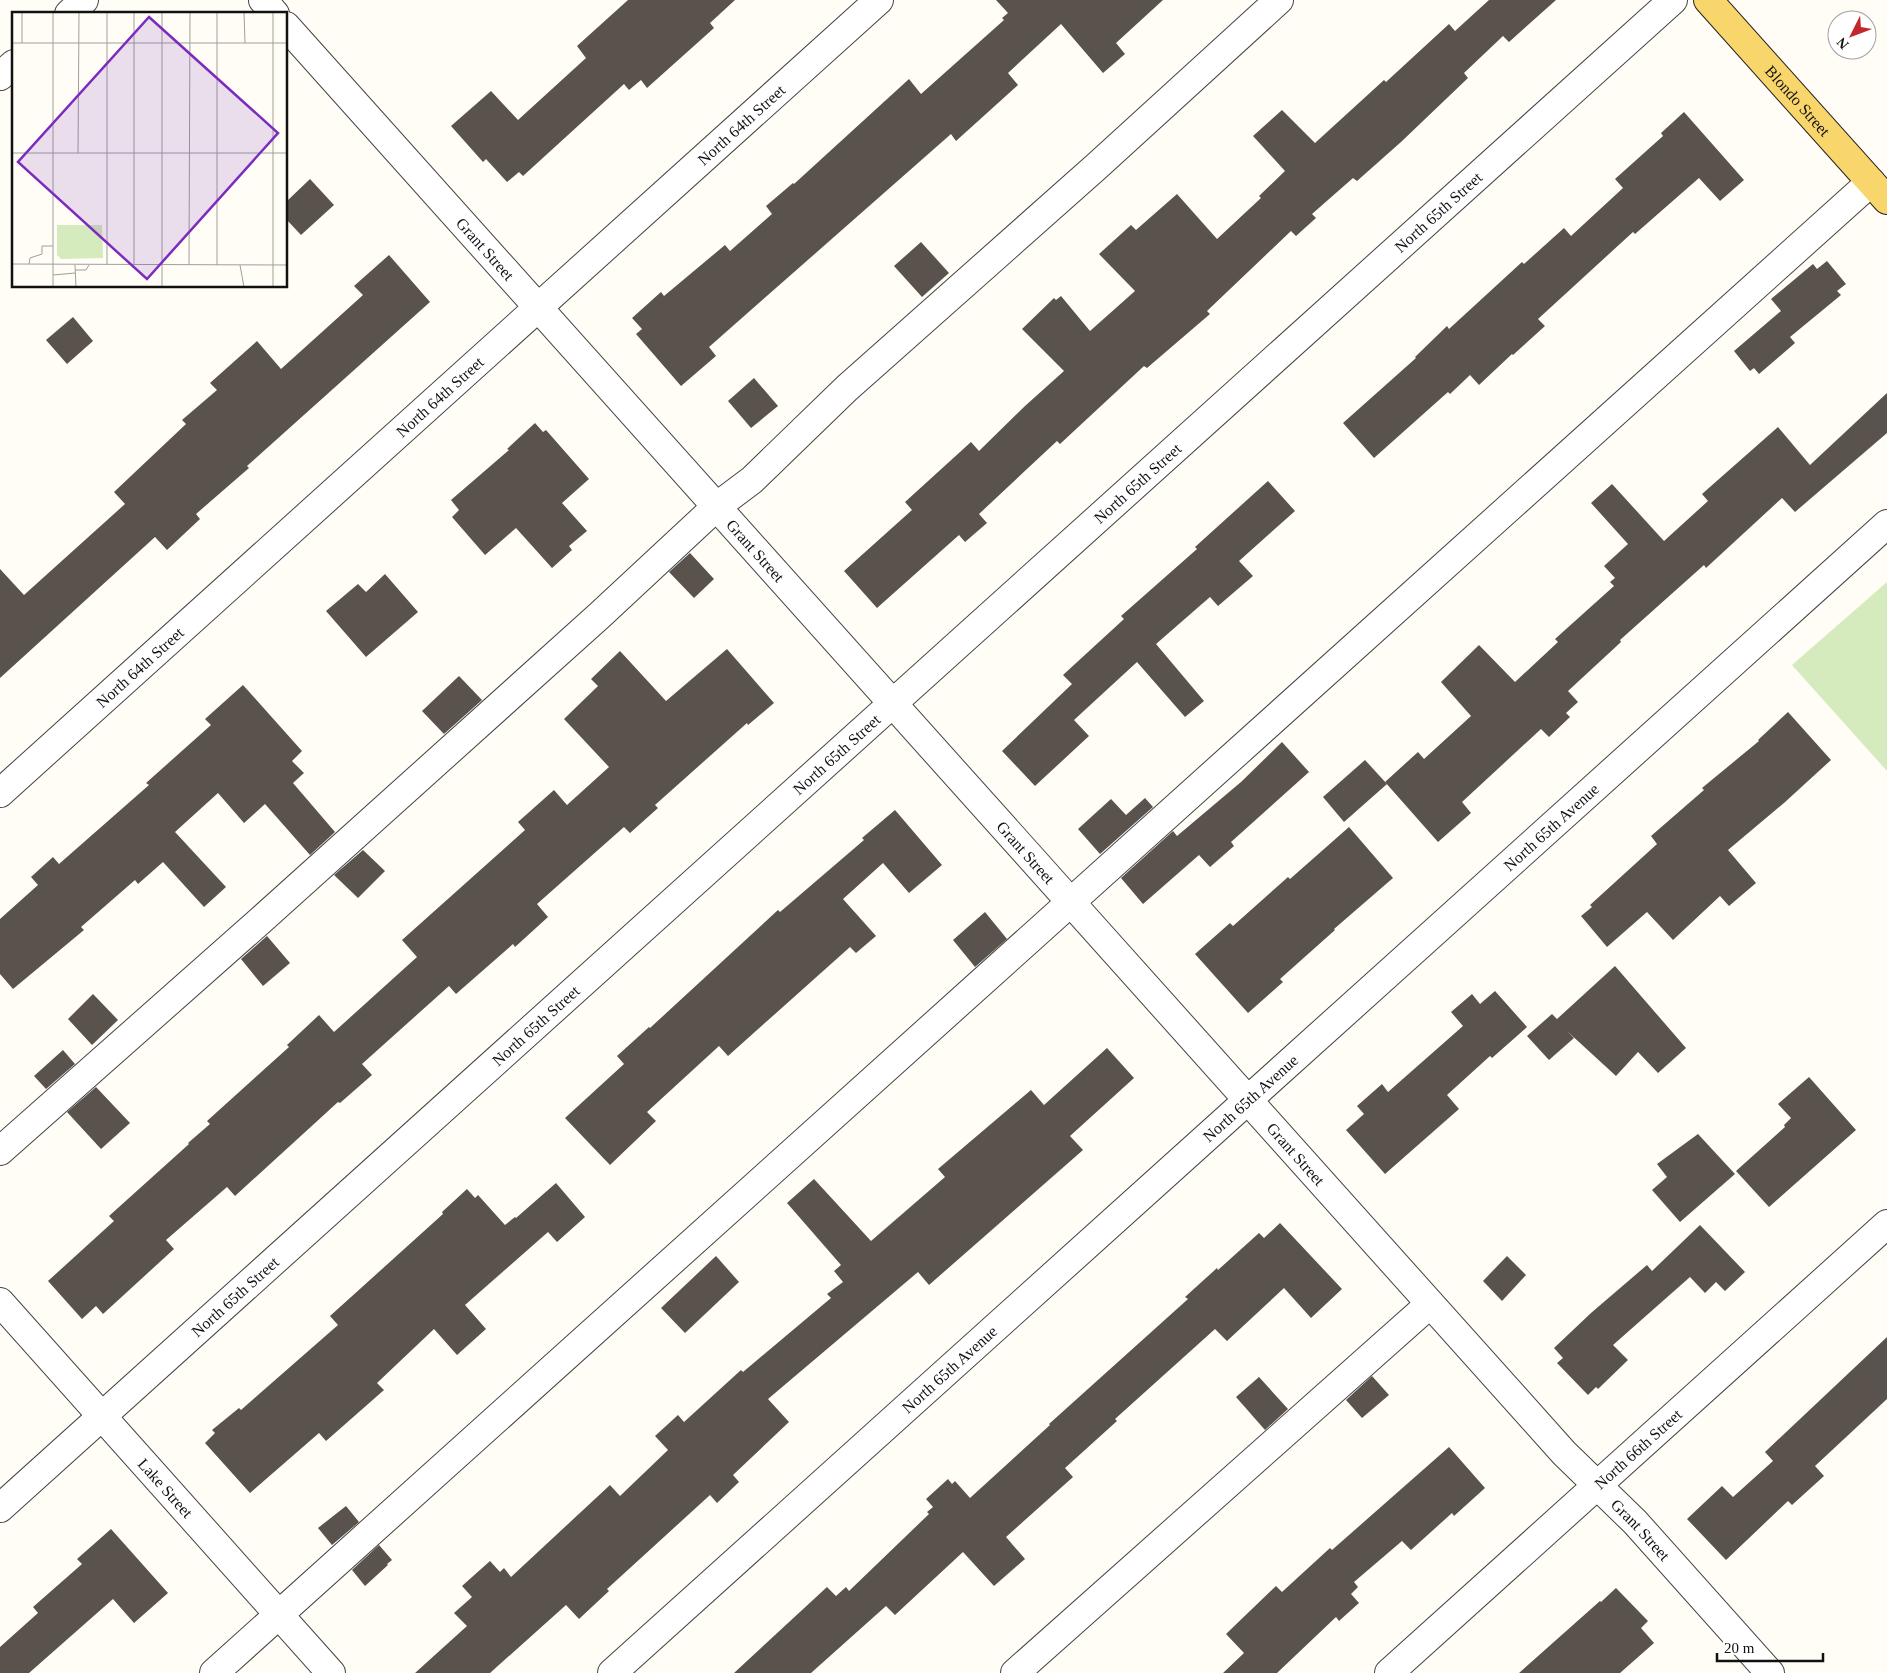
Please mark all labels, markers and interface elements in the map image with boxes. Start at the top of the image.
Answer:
north arrow [1827,10,1877,60]
inset map [12,12,288,288]
text: N [1834,35,1852,52]
street label: Blondo Street [1762,62,1834,140]
street label: North 64th Street [694,81,788,168]
street label: North 65th Street [1391,168,1485,255]
street label: Grant Street [453,214,518,284]
street label: North 64th Street [393,353,487,440]
street label: North 65th Street [1090,439,1185,526]
street label: Grant Street [723,516,788,585]
street label: North 64th Street [93,623,187,711]
street label: North 65th Street [789,710,884,798]
street label: North 65th Avenue [1500,780,1602,874]
street label: Grant Street [994,817,1059,887]
street label: North 65th Street [489,981,583,1069]
street label: North 65th Avenue [1199,1051,1301,1145]
street label: Grant Street [1264,1119,1329,1189]
street label: North 65th Street [188,1253,282,1340]
street label: North 65th Avenue [898,1322,1000,1416]
street label: North 66th Street [1591,1405,1685,1492]
street label: Lake Street [135,1455,197,1521]
street label: Grant Street [1608,1495,1674,1564]
scale bar [1717,1630,1823,1662]
text: 20 m [1724,1640,1755,1656]

